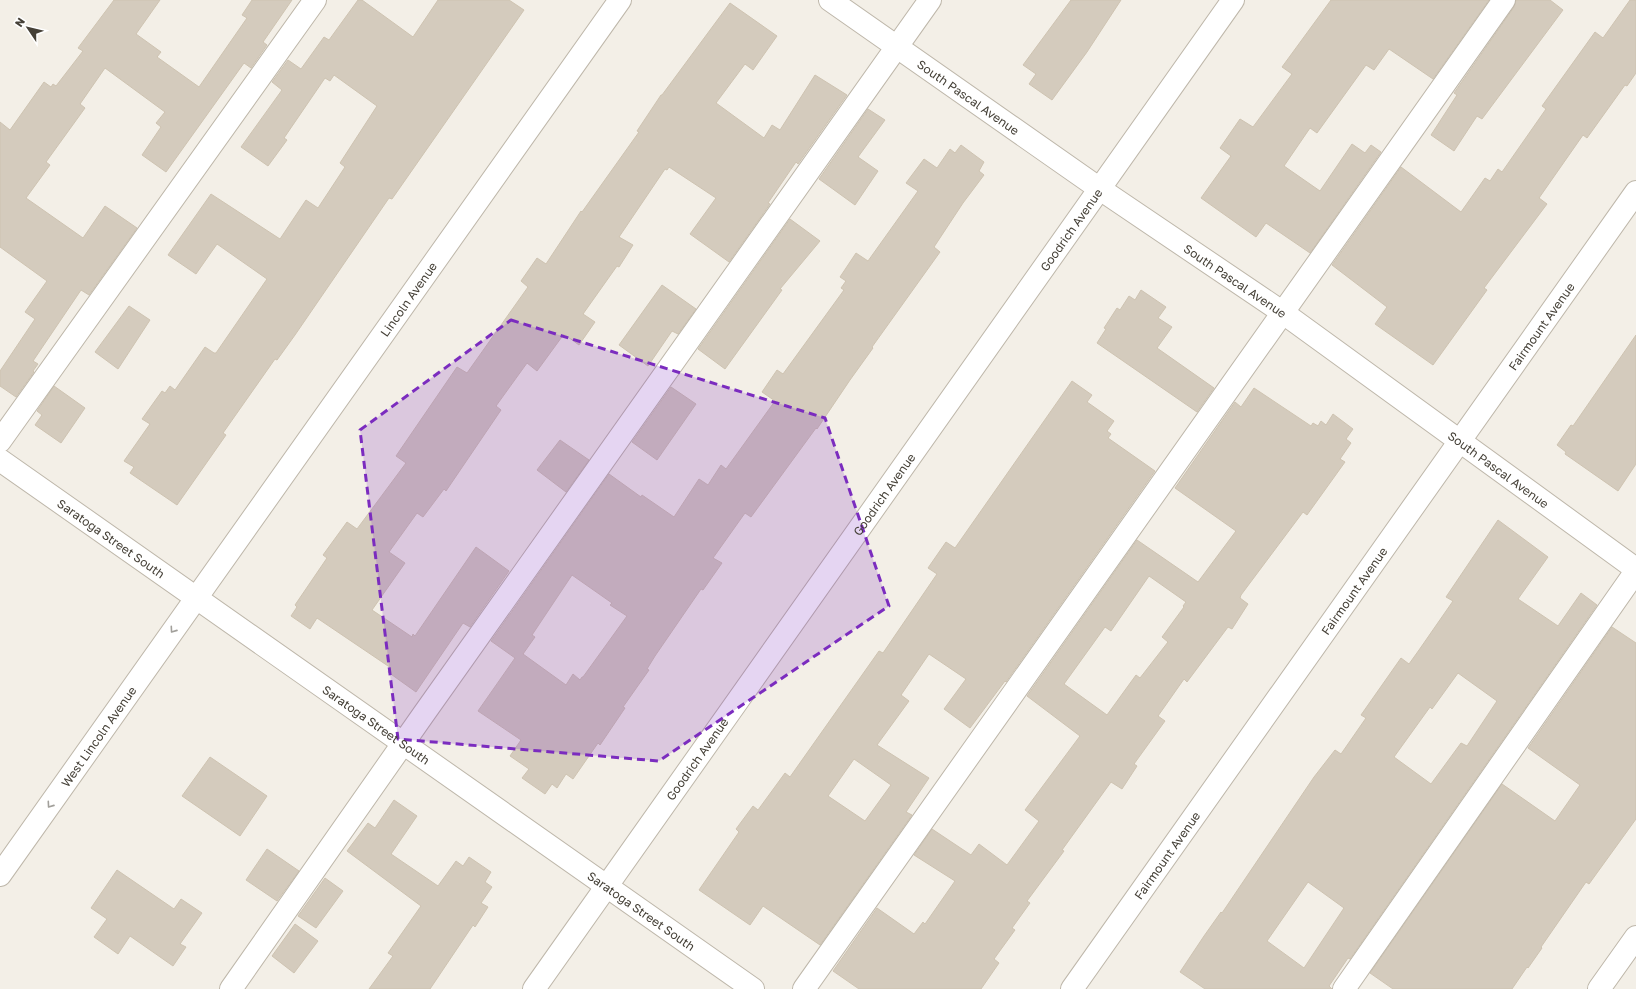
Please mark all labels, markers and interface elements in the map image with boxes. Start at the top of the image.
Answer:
north arrow [8,8,48,48]
text: N [12,15,27,29]
street label: South Pascal Avenue [915,56,1022,138]
street label: Goodrich Avenue [1036,185,1105,274]
street label: South Pascal Avenue [1181,240,1290,321]
street label: Lincoln Avenue [377,259,440,339]
street label: Fairmount Avenue [1505,279,1577,373]
street label: South Pascal Avenue [1445,428,1552,511]
street label: Goodrich Avenue [849,450,918,538]
street label: Saratoga Street South [55,495,168,581]
street label: Fairmount Avenue [1318,544,1390,638]
one-way arrow [171,626,178,633]
street label: Saratoga Street South [320,682,433,767]
street label: West Lincoln Avenue [57,683,139,790]
street label: Goodrich Avenue [662,715,731,803]
one-way arrow [48,800,55,807]
street label: Fairmount Avenue [1131,808,1203,902]
street label: Saratoga Street South [585,868,698,954]

